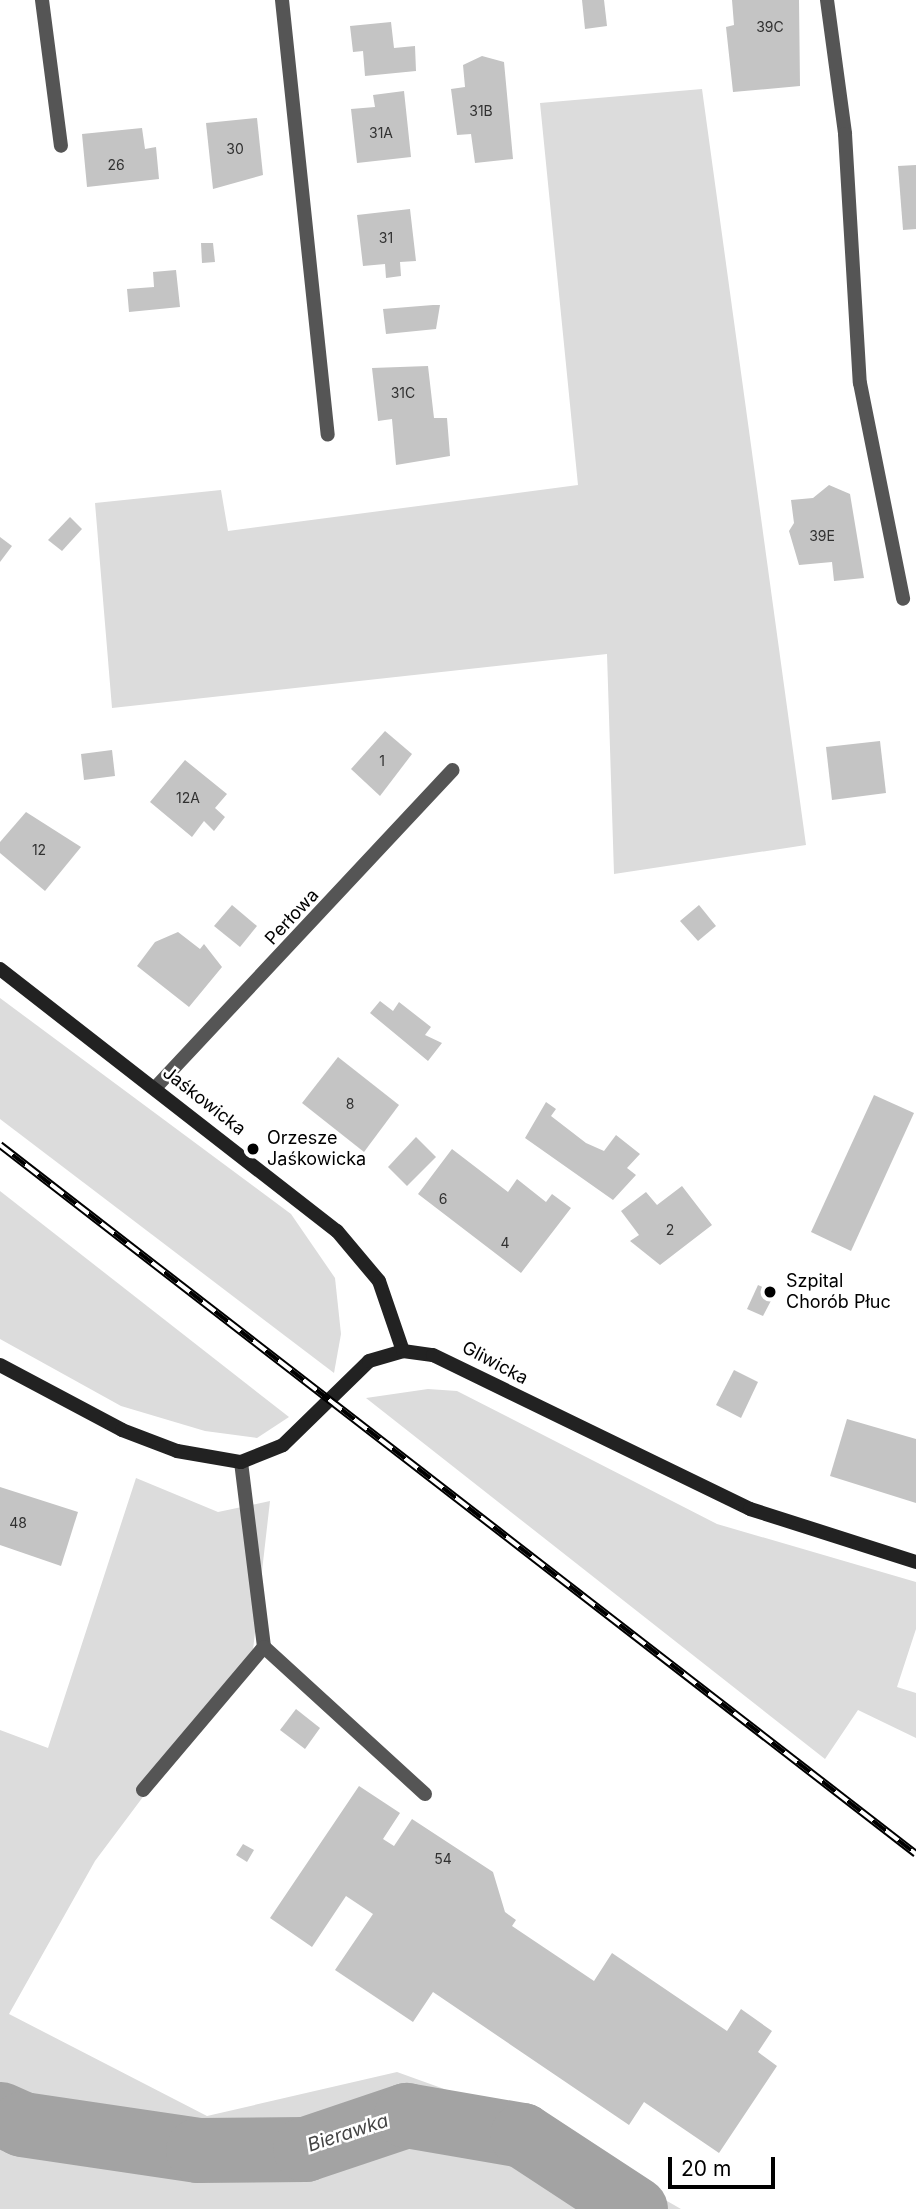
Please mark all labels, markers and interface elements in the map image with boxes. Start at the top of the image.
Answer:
house number: 39C [756,19,784,35]
house number: 31B [469,103,493,119]
house number: 31A [369,125,393,141]
house number: 30 [226,141,244,157]
house number: 26 [107,157,125,173]
house number: 31 [379,230,393,246]
house number: 31C [391,385,415,401]
house number: 39E [809,528,835,544]
house number: 1 [379,753,385,769]
house number: 12A [176,790,200,806]
house number: 12 [32,842,46,858]
street label: Perłowa [261,885,323,949]
street label: Jaśkowicka [158,1062,250,1140]
house number: 8 [346,1096,354,1112]
place label: Orzesze Jaśkowicka [267,1128,366,1170]
marker: Orzesze Jaśkowicka [245,1141,261,1157]
house number: 6 [439,1191,447,1207]
house number: 2 [666,1222,674,1238]
house number: 4 [500,1235,510,1251]
place label: Szpital Chorób Płuc [786,1271,891,1314]
marker: Szpital Chorób Płuc [760,1282,780,1302]
street label: Gliwicka [458,1337,532,1389]
house number: 48 [9,1515,27,1531]
house number: 54 [434,1851,452,1867]
water label: Bierawka [305,2109,391,2157]
scale bar [671,2142,778,2186]
text: 20 m [681,2156,731,2181]

